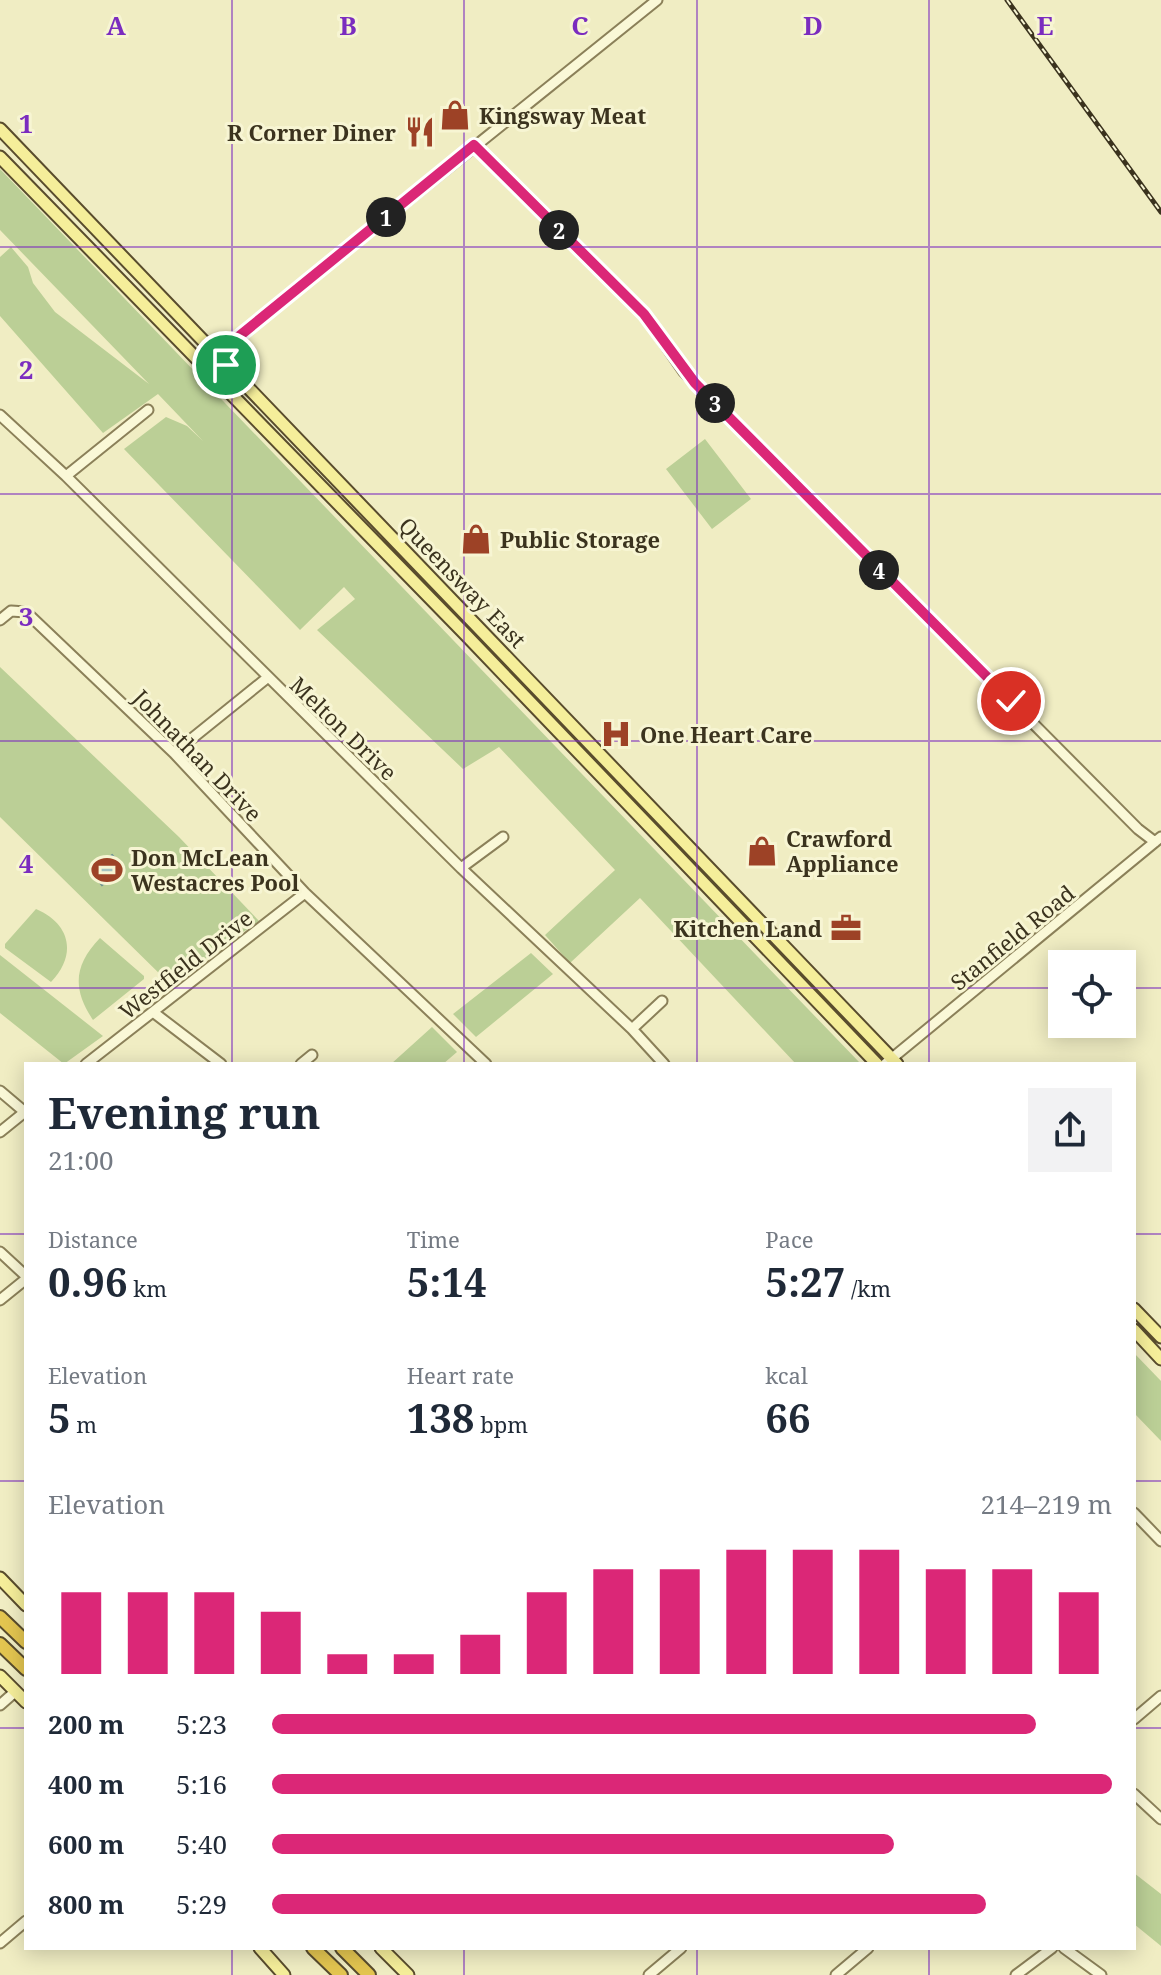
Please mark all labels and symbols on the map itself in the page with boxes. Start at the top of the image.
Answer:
text: A [106,7,126,43]
text: B [339,7,357,43]
text: C [571,7,589,43]
text: D [803,7,823,43]
text: E [1037,7,1054,43]
shop icon: Kingsway Meat [438,98,472,132]
place label: Kingsway Meat [479,100,646,130]
text: 1 [19,105,33,141]
restaurant icon: R Corner Diner [403,115,437,149]
place label: R Corner Diner [227,117,396,147]
pin: 1 [366,197,406,237]
pin: 2 [539,210,579,250]
pin [192,331,260,399]
text: 2 [19,351,33,387]
pin: 3 [695,383,735,423]
street label: Queensway East [393,510,533,654]
shop icon: Public Storage [459,522,493,556]
place label: Public Storage [500,524,660,554]
pin: 4 [859,550,899,590]
text: 3 [19,598,33,634]
pin [977,667,1045,735]
street label: Melton Drive [284,669,404,787]
street label: Johnathan Drive [126,682,269,828]
hospital icon: One Heart Care [599,717,633,751]
place label: One Heart Care [640,719,812,749]
place label: Crawford Appliance [786,823,899,878]
shop icon: Crawford Appliance [745,834,779,868]
place label: Don McLean Westacres Pool [131,842,299,897]
text: 4 [19,845,34,881]
sports icon: Don McLean Westacres Pool [90,853,124,887]
street label: Stanfield Road [944,877,1081,996]
street label: Westfield Drive [112,902,258,1026]
office icon: Kitchen Land [829,911,863,945]
place label: Kitchen Land [673,913,822,943]

